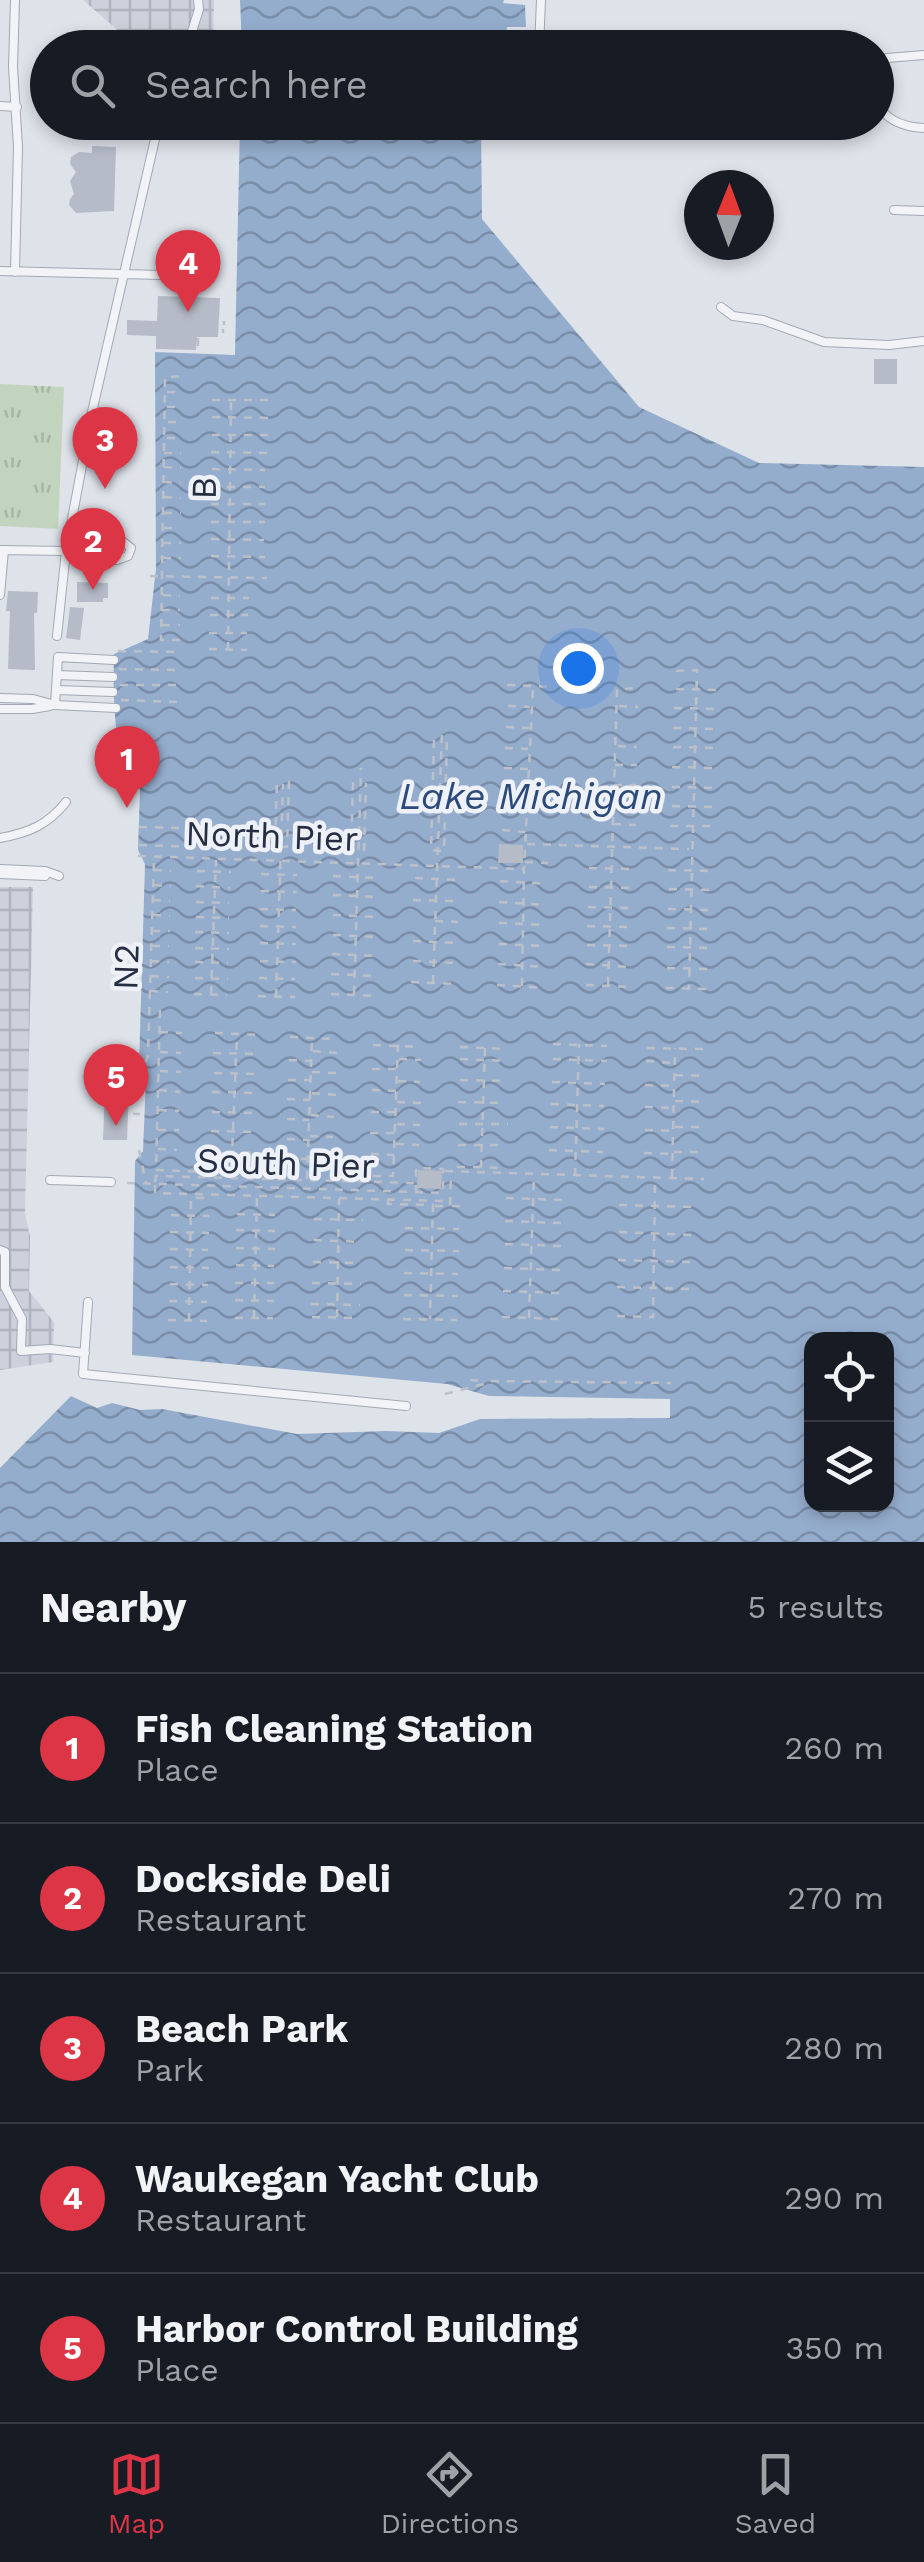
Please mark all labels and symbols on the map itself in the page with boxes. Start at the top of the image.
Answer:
north arrow [684,170,774,260]
pin: 4 [156,230,220,312]
pin: 3 [72,406,138,489]
street label: B [183,476,225,500]
pin: 2 [61,508,126,590]
your location [553,643,604,694]
pin: 1 [94,726,160,808]
water label: Lake Michigan [399,774,663,818]
street label: North Pier [185,812,359,860]
street label: N2 [104,943,148,991]
pin: 5 [84,1044,148,1126]
street label: South Pier [196,1139,376,1187]

